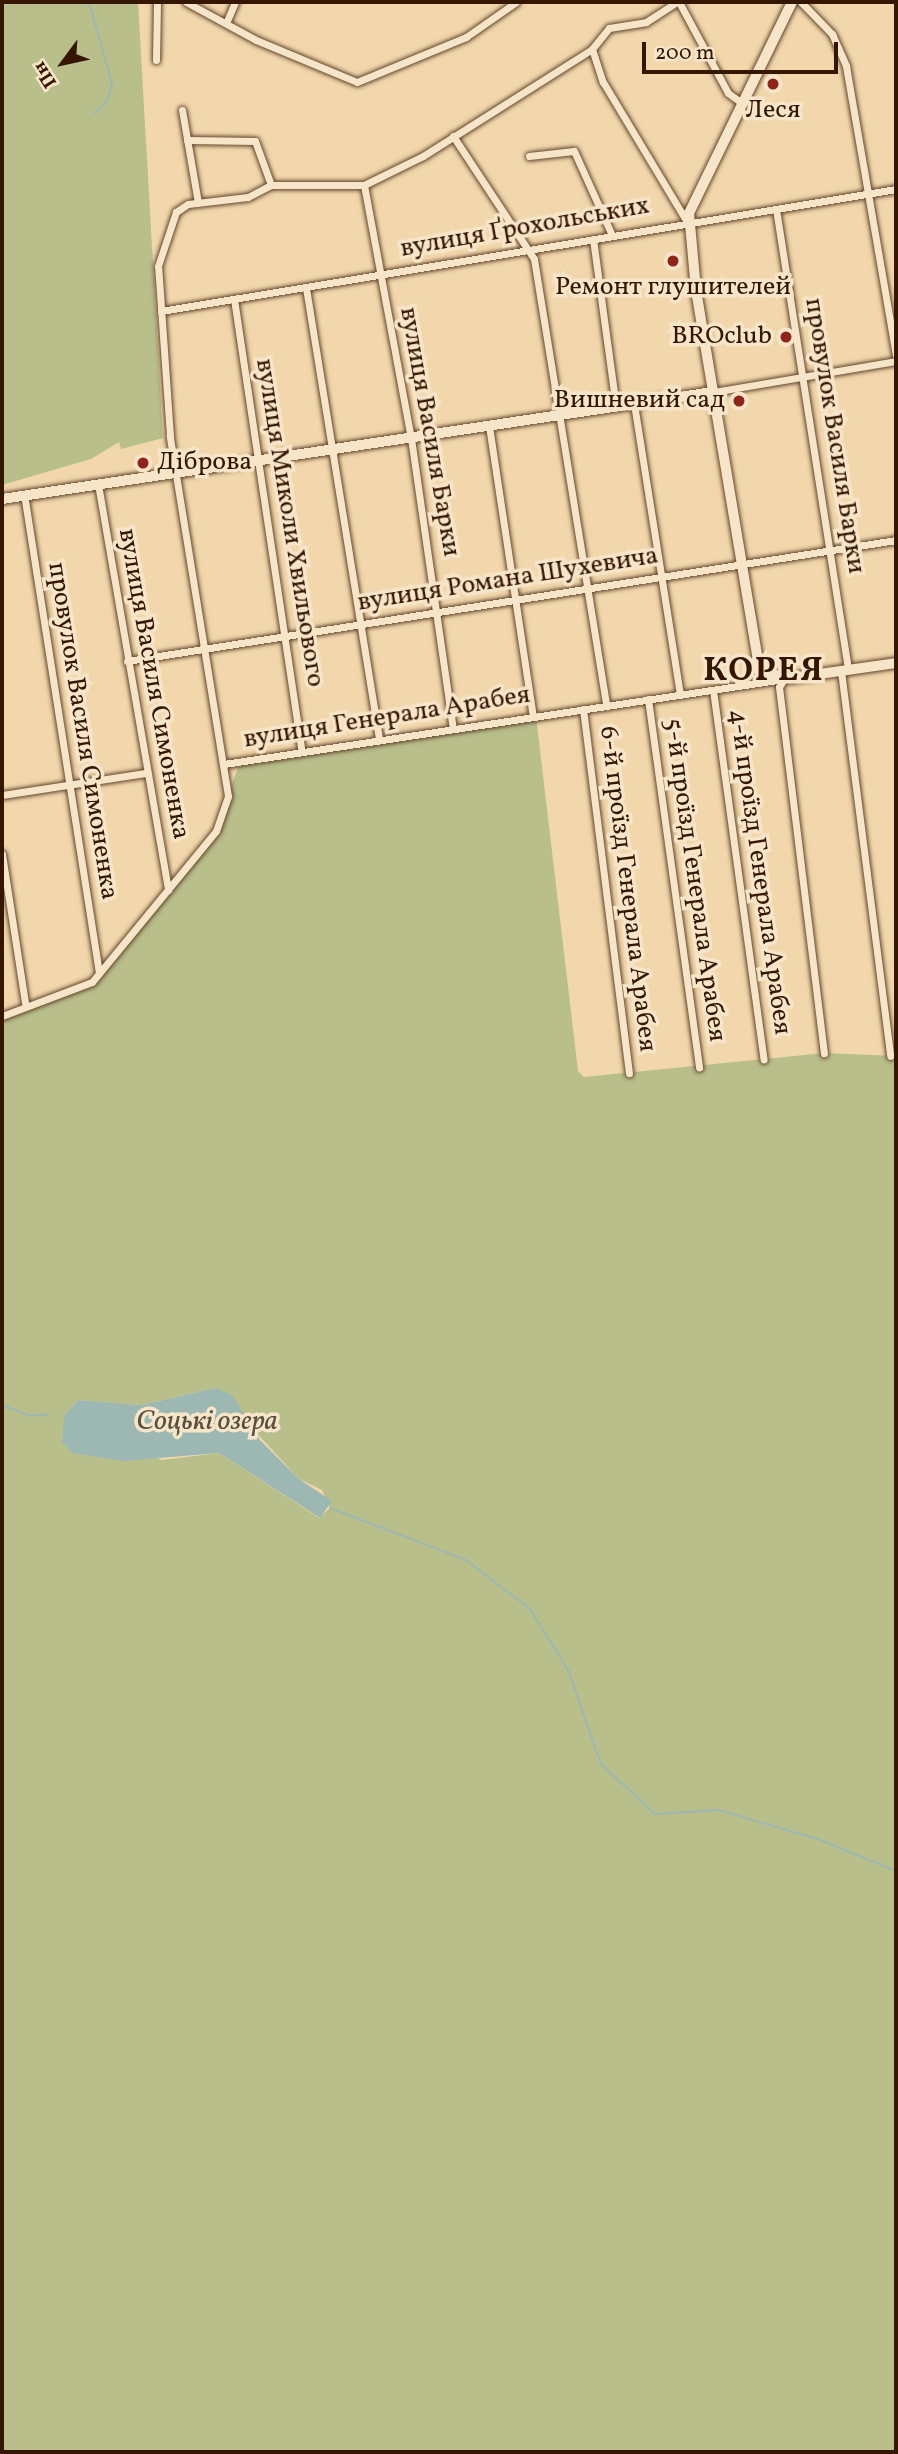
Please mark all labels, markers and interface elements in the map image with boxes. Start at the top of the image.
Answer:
north arrow [28,28,98,98]
scale bar [646,28,842,72]
text: 200 m [655,39,715,68]
text: Пн [27,56,64,93]
marker: Леся [765,76,781,92]
place label: Леся [745,95,801,127]
street label: вулиця Ґрохольських [398,191,652,265]
marker: Ремонт глушителей [665,253,681,269]
place label: Ремонт глушителей [555,272,791,304]
street label: провулок Василя Барки [797,296,871,576]
street label: вулиця Василя Барки [392,305,466,559]
place label: BROclub [671,321,772,353]
marker: BROclub [778,329,794,345]
street label: вулиця Миколи Хвильового [248,357,330,689]
place label: Вишневий сад [554,385,725,417]
marker: Вишневий сад [731,393,747,409]
place label: Діброва [157,447,252,479]
marker: Діброва [135,455,151,471]
street label: вулиця Василя Симоненка [110,526,196,842]
street label: вулиця Романа Шухевича [355,541,661,619]
street label: провулок Василя Симоненка [40,560,124,902]
district label: КОРЕЯ [704,653,824,693]
street label: вулиця Генерала Арабея [242,680,532,756]
street label: 4-й проїзд Генерала Арабея [721,707,797,1037]
street label: 5-й проїзд Генерала Арабея [656,716,732,1044]
street label: 6-й проїзд Генерала Арабея [592,724,662,1054]
water label: Соцькі озера [136,1405,278,1439]

